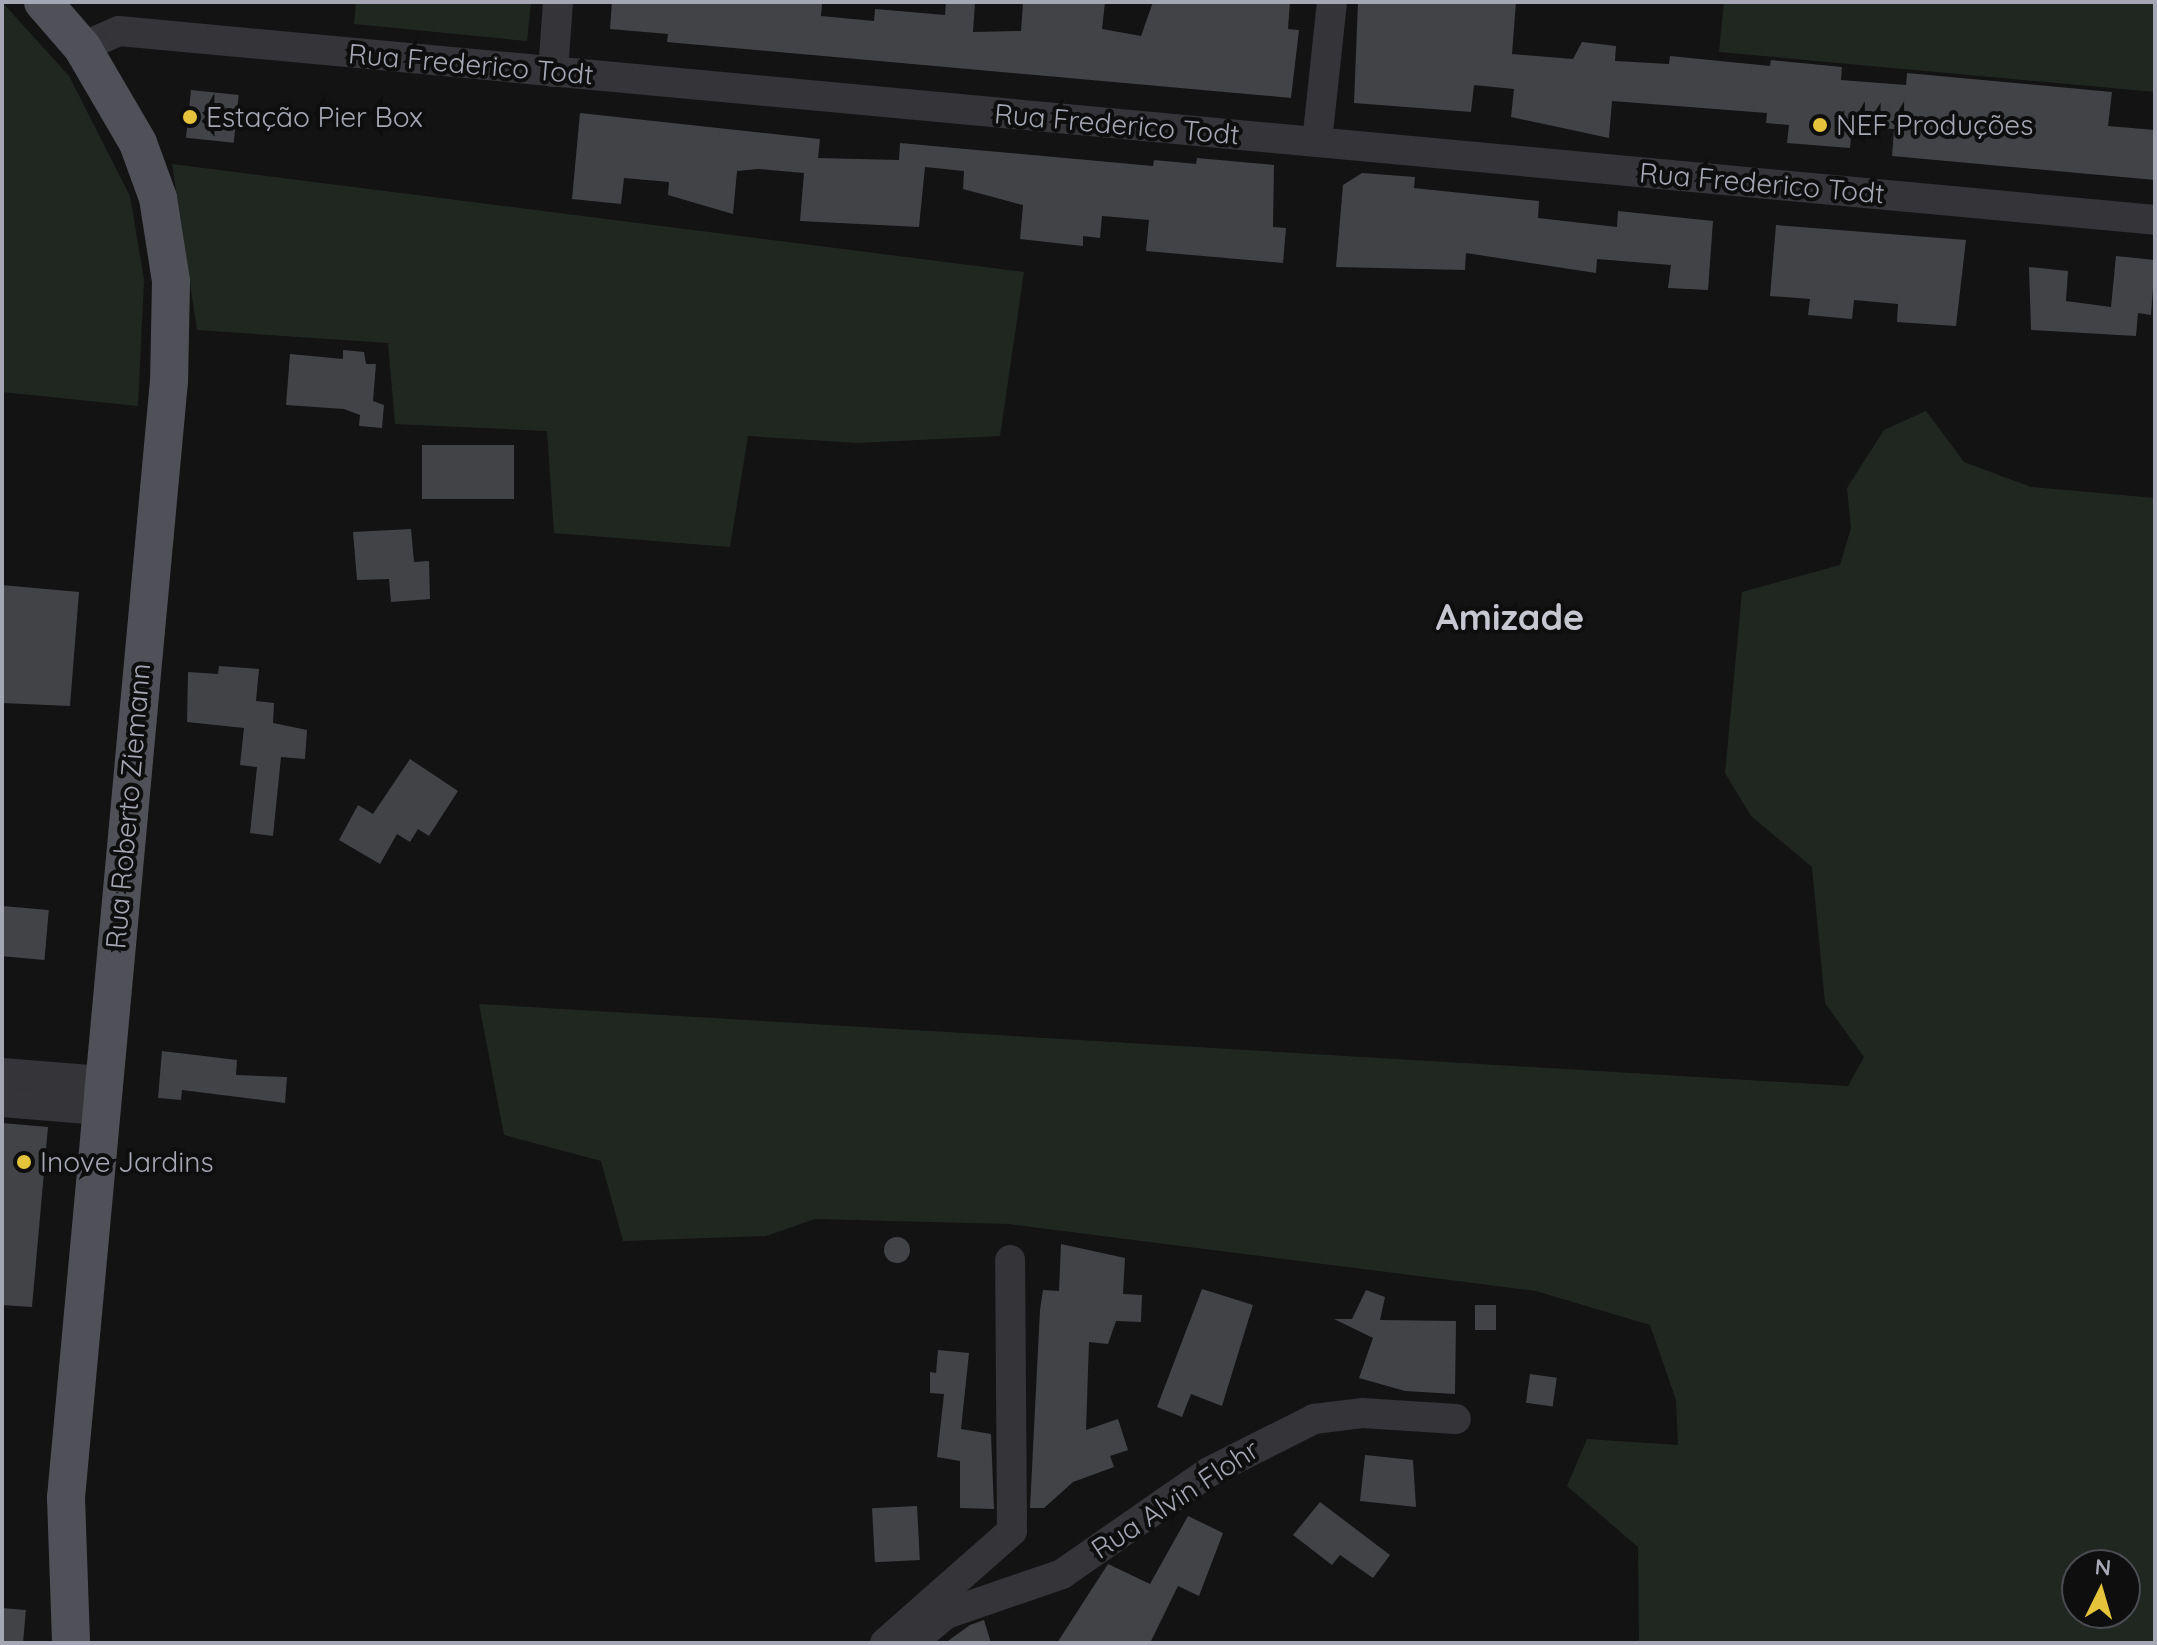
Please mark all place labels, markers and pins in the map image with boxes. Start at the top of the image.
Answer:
place label: Estação Pier Box [206,100,423,134]
marker: Estação Pier Box [181,108,199,126]
place label: NEF Produções [1836,108,2033,142]
marker: NEF Produções [1811,116,1829,134]
place label: Inove Jardins [40,1145,214,1179]
marker: Inove Jardins [15,1153,33,1171]

